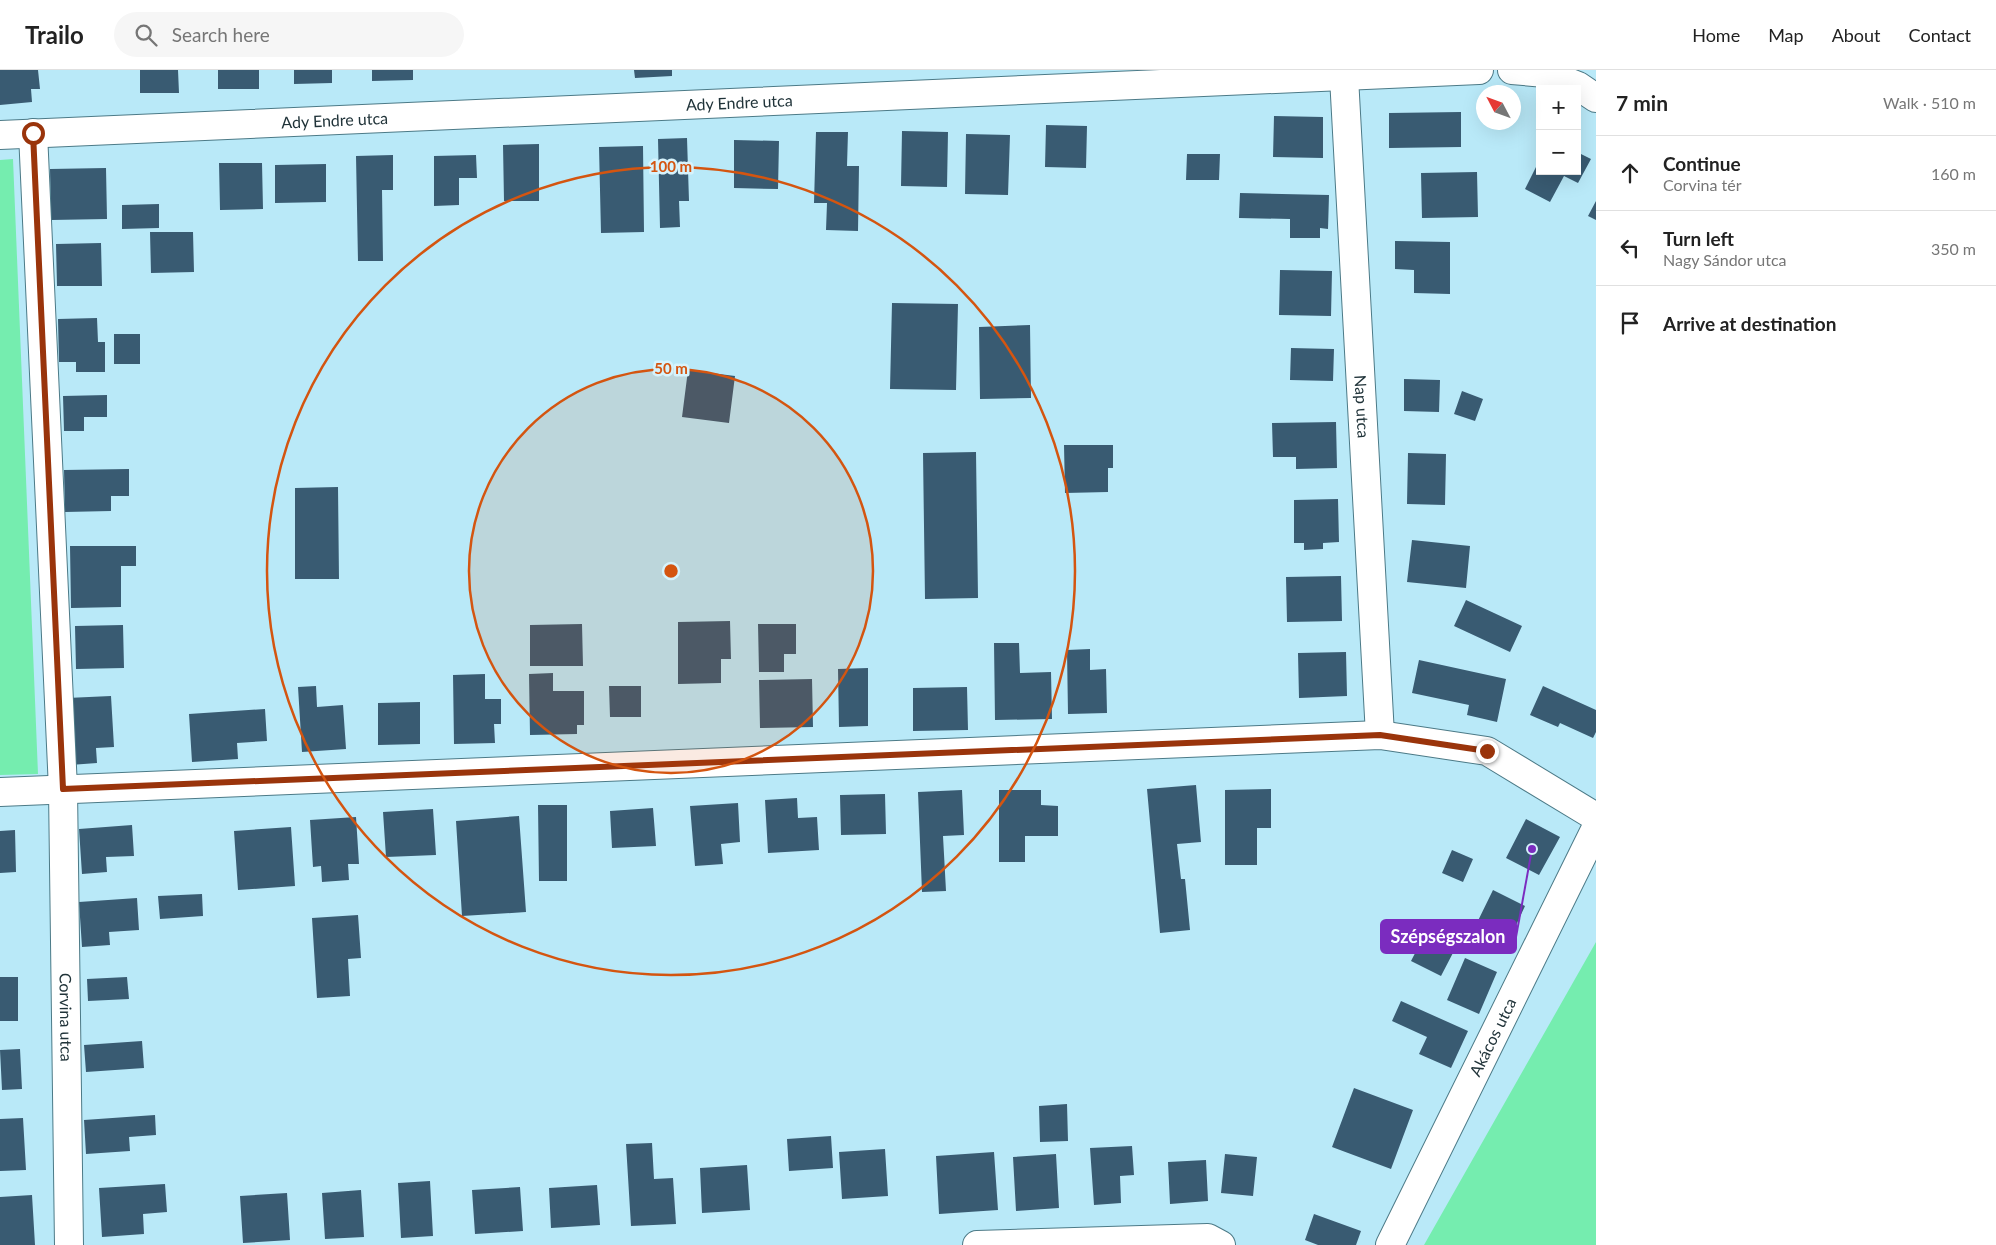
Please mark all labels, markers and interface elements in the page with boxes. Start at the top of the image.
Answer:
search box [114,12,464,57]
text: Trailo [25,20,84,49]
icon: search [132,21,160,49]
text: Search here [172,23,270,46]
text: Home [1692,24,1740,46]
text: Map [1768,24,1804,46]
text: About [1832,24,1881,46]
text: Contact [1909,24,1971,46]
north arrow [1476,85,1521,130]
map controls [1536,85,1581,175]
button: + [1536,85,1581,130]
street label: Ady Endre utca [685,90,793,114]
text: 7 min [1616,90,1668,115]
text: Walk · 510 m [1883,93,1976,112]
street label: Ady Endre utca [281,108,388,132]
route start [22,122,45,145]
button: − [1536,130,1581,175]
text: Continue [1663,152,1741,175]
text: 100 m [650,157,692,175]
icon: ahead [1616,159,1644,187]
text: 160 m [1931,164,1976,183]
text: Corvina tér [1663,175,1741,194]
text: Turn left [1663,227,1734,250]
icon: left [1616,234,1644,262]
text: 350 m [1931,239,1976,258]
text: Nagy Sándor utca [1663,250,1786,269]
icon: arrive [1616,309,1644,337]
text: Arrive at destination [1663,312,1836,335]
text: 50 m [654,359,688,377]
street label: Nap utca [1351,374,1374,439]
centre of rings [662,562,680,580]
route end [1476,740,1499,763]
callout: Szépségszalon [1381,920,1516,953]
text: Szépségszalon [1391,925,1505,947]
street label: Corvina utca [56,973,77,1062]
street label: Akácos utca [1465,995,1520,1079]

